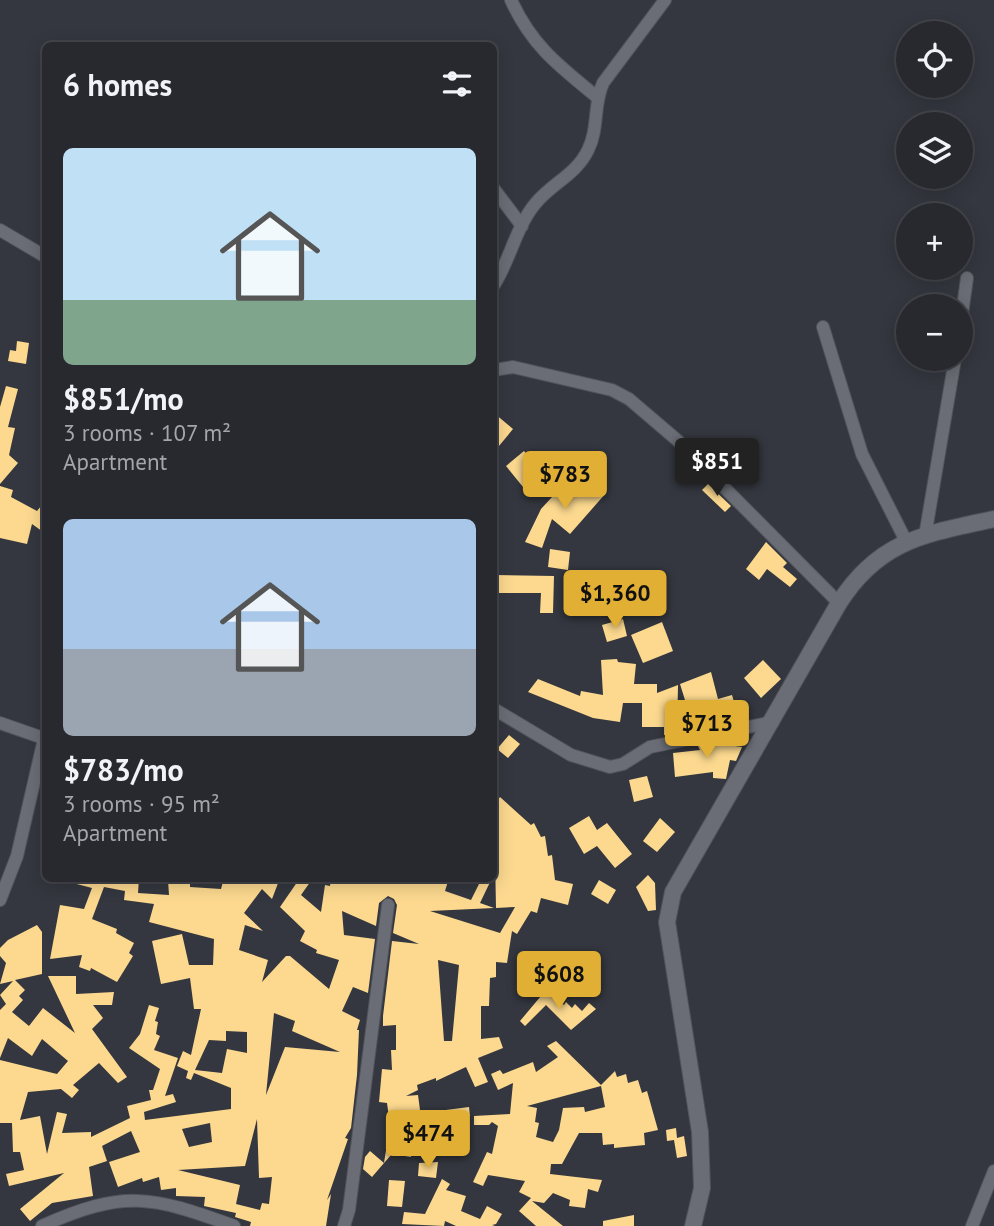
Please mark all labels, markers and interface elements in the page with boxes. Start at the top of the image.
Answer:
map controls [896,21,973,371]
button: locate [896,21,973,98]
text: 6 homes [63,65,172,104]
icon: filters [438,65,476,103]
button: layers [896,112,973,189]
icon: home [207,193,333,319]
button: + [896,203,973,280]
button: − [896,294,973,371]
text: $851/mo [63,379,184,418]
text: 3 rooms · 107 m² [63,418,231,447]
pin: $851 [676,438,758,498]
text: $851 [691,446,743,475]
text: Apartment [63,447,167,476]
pin: $783 [524,452,606,511]
text: $783 [539,459,591,488]
icon: home [207,564,333,690]
pin: $1,360 [558,570,672,630]
text: $1,360 [579,578,651,607]
pin: $713 [666,700,748,760]
text: $713 [681,708,733,737]
text: $783/mo [63,750,184,789]
text: 3 rooms · 95 m² [63,789,220,818]
text: Apartment [63,818,167,847]
pin: $608 [518,951,600,1011]
text: $608 [533,959,585,988]
pin: $474 [387,1110,469,1170]
text: $474 [402,1118,454,1147]

